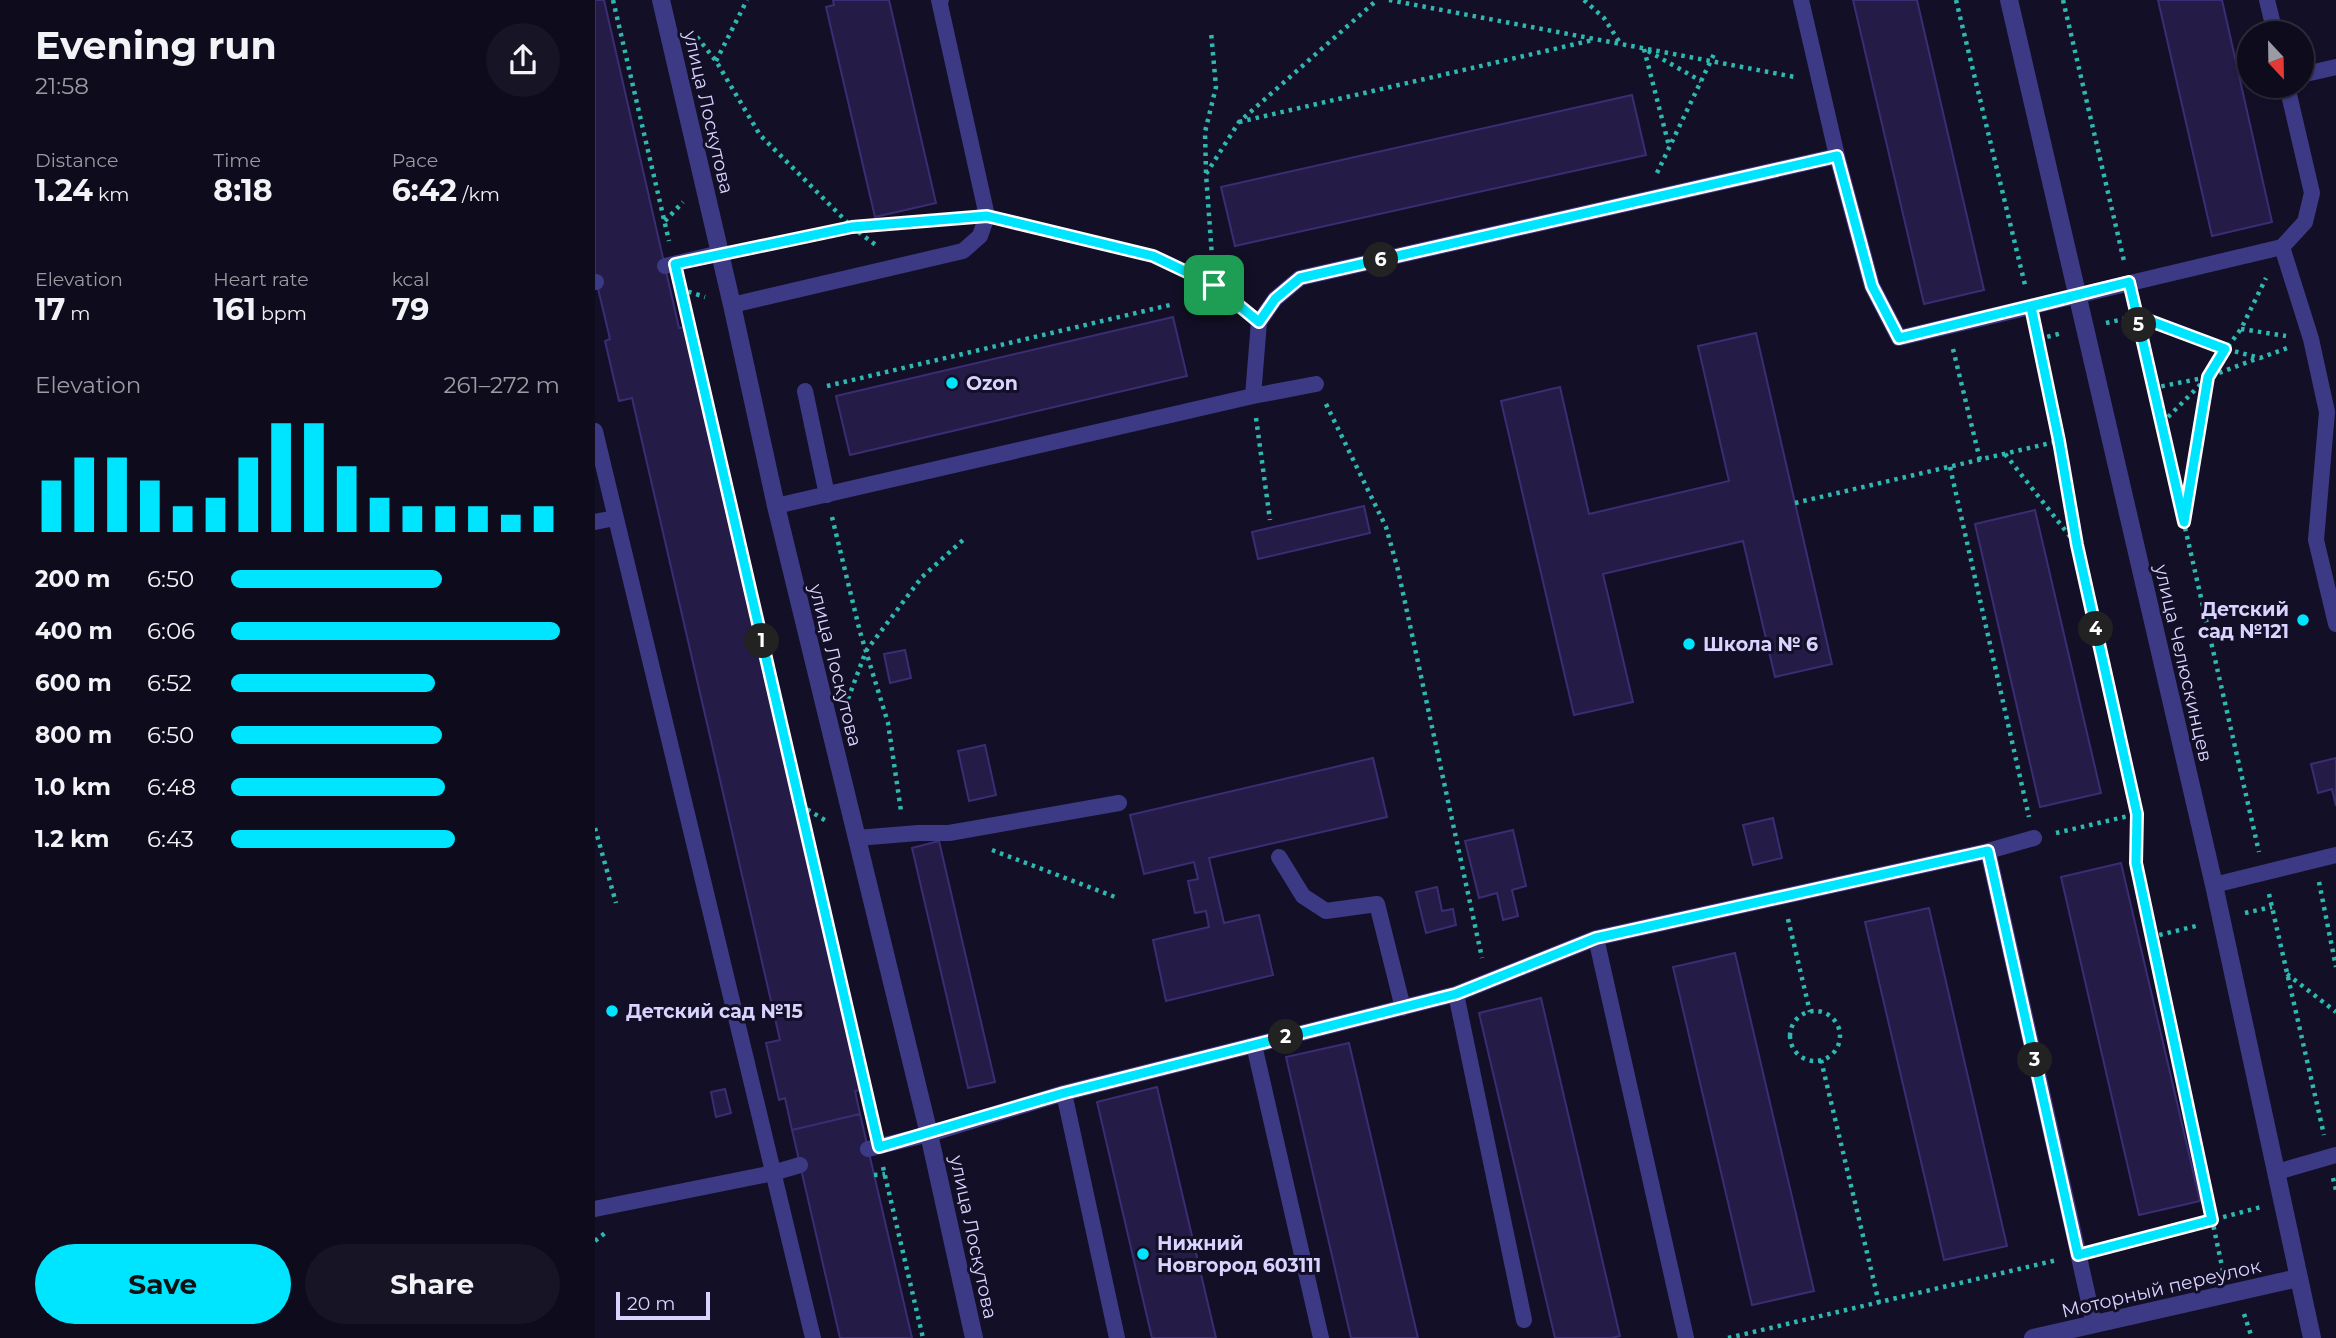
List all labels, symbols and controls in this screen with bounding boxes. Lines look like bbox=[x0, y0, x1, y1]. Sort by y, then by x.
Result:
north arrow bbox=[2237, 21, 2313, 98]
map controls bbox=[2237, 21, 2314, 98]
text: Evening run bbox=[35, 22, 277, 69]
button: share bbox=[486, 23, 560, 97]
street label: улица Лоскутова bbox=[678, 27, 738, 196]
text: 21:58 bbox=[35, 72, 89, 100]
text: Distance bbox=[35, 149, 118, 172]
text: Time bbox=[213, 149, 261, 172]
text: Pace bbox=[392, 149, 438, 172]
text: 1.24 bbox=[35, 172, 93, 209]
text: 8:18 bbox=[213, 172, 273, 209]
text: 6:42 bbox=[392, 172, 457, 209]
text: km bbox=[93, 183, 129, 206]
text: /km bbox=[457, 183, 500, 206]
pin: 6 bbox=[1363, 243, 1399, 278]
text: 6 bbox=[1374, 248, 1387, 271]
pin bbox=[1184, 255, 1244, 315]
icon: arrive bbox=[1195, 266, 1233, 304]
text: Elevation bbox=[35, 268, 123, 291]
text: Heart rate bbox=[213, 268, 309, 291]
text: kcal bbox=[392, 268, 430, 291]
text: 17 bbox=[35, 291, 65, 328]
text: 161 bbox=[213, 291, 256, 328]
text: 79 bbox=[392, 291, 429, 328]
text: m bbox=[65, 302, 91, 325]
text: bpm bbox=[256, 302, 307, 325]
pin: 5 bbox=[2121, 308, 2157, 342]
text: 5 bbox=[2133, 313, 2144, 336]
text: Elevation bbox=[35, 371, 141, 399]
text: 261–272 m bbox=[443, 371, 560, 399]
place label: Ozon bbox=[966, 372, 1018, 395]
marker: Ozon bbox=[944, 375, 960, 391]
street label: улица Челюскинцев bbox=[2149, 561, 2217, 764]
text: 200 m bbox=[35, 565, 110, 593]
text: 6:50 bbox=[147, 565, 194, 593]
street label: улица Лоскутова bbox=[804, 581, 867, 749]
place label: Детский сад №121 bbox=[2198, 598, 2289, 643]
pin: 4 bbox=[2079, 612, 2113, 646]
marker: Детский сад №121 bbox=[2295, 612, 2311, 628]
text: 400 m bbox=[35, 617, 113, 645]
text: 6:06 bbox=[147, 617, 195, 645]
text: 4 bbox=[2089, 617, 2102, 640]
pin: 1 bbox=[745, 624, 779, 658]
text: 1 bbox=[758, 629, 765, 652]
place label: Школа № 6 bbox=[1703, 633, 1818, 656]
marker: Школа № 6 bbox=[1681, 636, 1697, 652]
text: 600 m bbox=[35, 669, 112, 697]
text: 6:52 bbox=[147, 669, 192, 697]
text: 800 m bbox=[35, 721, 112, 749]
text: 6:50 bbox=[147, 721, 194, 749]
text: 1.0 km bbox=[35, 773, 111, 801]
text: 6:48 bbox=[147, 773, 196, 801]
text: 1.2 km bbox=[35, 825, 109, 853]
text: 6:43 bbox=[147, 825, 194, 853]
place label: Детский сад №15 bbox=[626, 1000, 803, 1023]
marker: Детский сад №15 bbox=[604, 1003, 620, 1019]
pin: 2 bbox=[1269, 1020, 1303, 1054]
text: 2 bbox=[1280, 1025, 1291, 1048]
pin: 3 bbox=[2017, 1042, 2053, 1078]
text: 3 bbox=[2029, 1048, 2040, 1071]
street label: улица Лоскутова bbox=[945, 1152, 1002, 1321]
place label: Нижний Новгород 603111 bbox=[1157, 1232, 1321, 1277]
button: Save bbox=[35, 1244, 291, 1324]
button: Share bbox=[305, 1244, 560, 1324]
marker: Нижний Новгород 603111 bbox=[1135, 1246, 1151, 1262]
street label: Моторный переулок bbox=[2059, 1254, 2263, 1323]
scale bar bbox=[616, 1289, 711, 1321]
text: 20 m bbox=[627, 1292, 675, 1315]

